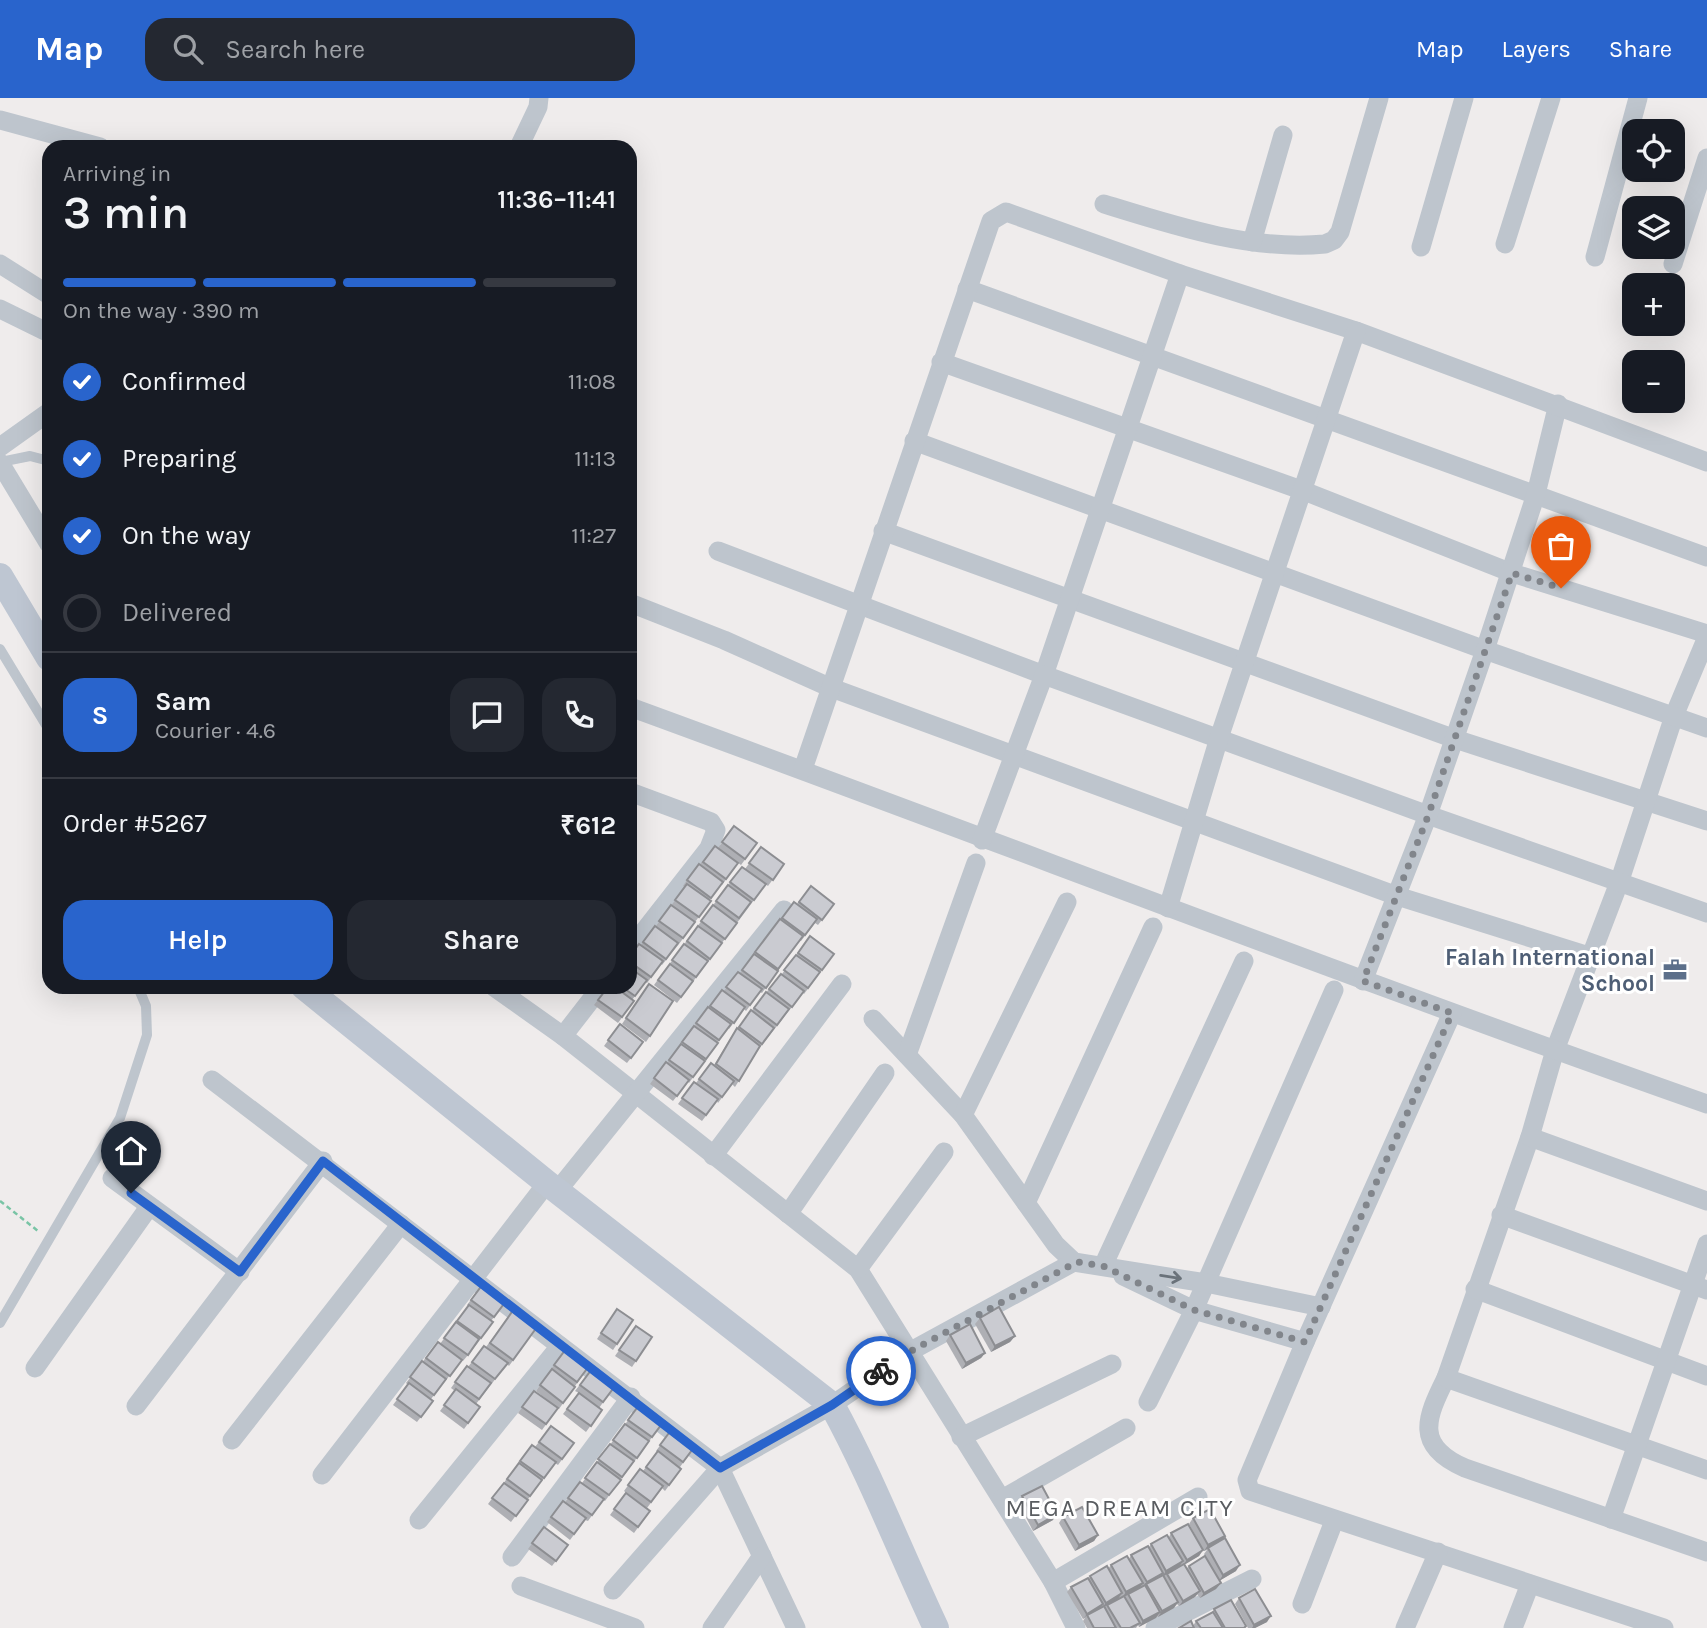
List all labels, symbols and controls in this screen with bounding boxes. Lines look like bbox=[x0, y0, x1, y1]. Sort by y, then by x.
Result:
search box bbox=[145, 18, 635, 81]
text: Map bbox=[35, 30, 103, 68]
icon: search bbox=[169, 30, 207, 68]
text: Search here bbox=[225, 34, 365, 65]
text: Map bbox=[1416, 35, 1464, 63]
text: Layers bbox=[1502, 35, 1571, 63]
text: Share bbox=[1609, 35, 1672, 63]
map controls bbox=[1622, 119, 1685, 413]
button: locate bbox=[1622, 119, 1685, 182]
text: Arriving in bbox=[63, 160, 171, 187]
text: 11:36–11:41 bbox=[497, 184, 616, 215]
text: 3 min bbox=[63, 186, 189, 240]
button: layers bbox=[1622, 196, 1685, 259]
button: + bbox=[1622, 273, 1685, 336]
text: On the way · 390 m bbox=[63, 297, 260, 324]
button: − bbox=[1622, 350, 1685, 413]
icon: check bbox=[63, 363, 101, 401]
text: Confirmed bbox=[122, 366, 247, 397]
text: 11:08 bbox=[568, 368, 616, 395]
icon: check bbox=[63, 440, 101, 478]
text: Preparing bbox=[122, 443, 236, 474]
text: 11:13 bbox=[574, 445, 616, 472]
pin bbox=[1531, 516, 1591, 588]
icon: check bbox=[63, 517, 101, 555]
text: On the way bbox=[122, 520, 251, 551]
text: 11:27 bbox=[571, 522, 616, 549]
icon: bag bbox=[1542, 527, 1580, 565]
text: Delivered bbox=[122, 597, 232, 628]
button: chat bbox=[450, 678, 524, 752]
button: phone bbox=[542, 678, 616, 752]
text: Sam bbox=[155, 686, 211, 717]
text: S bbox=[92, 700, 108, 731]
text: Courier · 4.6 bbox=[155, 717, 276, 744]
text: Order #5267 bbox=[63, 808, 207, 839]
text: ₹612 bbox=[560, 810, 616, 841]
button: Help bbox=[63, 900, 333, 980]
button: Share bbox=[347, 900, 616, 980]
place label: Falah International School bbox=[1445, 944, 1655, 997]
office icon: Falah International School bbox=[1661, 956, 1689, 984]
pin bbox=[101, 1121, 161, 1193]
icon: home bbox=[112, 1132, 150, 1170]
one-way arrow bbox=[1159, 1271, 1181, 1284]
courier bbox=[846, 1336, 916, 1406]
icon: bike bbox=[862, 1352, 900, 1390]
district label: MEGA DREAM CITY bbox=[1005, 1494, 1235, 1522]

